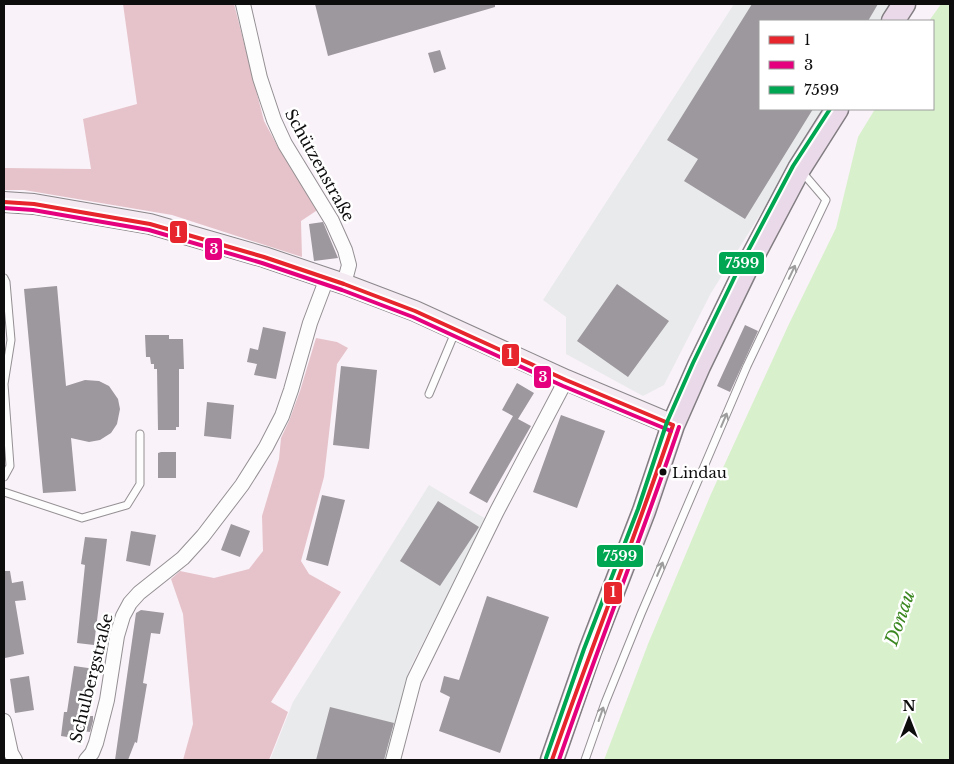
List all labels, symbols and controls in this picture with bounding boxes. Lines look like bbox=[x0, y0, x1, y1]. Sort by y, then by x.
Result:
legend bbox=[759, 20, 934, 110]
text: 1 bbox=[804, 30, 811, 49]
text: 3 bbox=[804, 55, 813, 74]
text: 7599 bbox=[804, 80, 839, 99]
street label: Schützenstraße bbox=[281, 105, 359, 225]
line badge: 1 bbox=[169, 220, 188, 244]
text: 1 bbox=[175, 223, 181, 241]
line badge: 3 bbox=[204, 237, 223, 261]
text: 3 bbox=[210, 240, 219, 258]
line badge: 7599 bbox=[718, 251, 765, 275]
text: 7599 bbox=[725, 254, 759, 272]
one-way arrow bbox=[788, 265, 797, 280]
line badge: 1 bbox=[501, 343, 520, 367]
text: 1 bbox=[507, 345, 513, 363]
line badge: 3 bbox=[533, 365, 552, 389]
text: 3 bbox=[539, 368, 548, 386]
one-way arrow bbox=[720, 413, 730, 428]
place label: Lindau bbox=[672, 463, 727, 482]
marker: Lindau bbox=[658, 467, 668, 477]
line badge: 7599 bbox=[596, 544, 644, 568]
text: 7599 bbox=[603, 547, 637, 565]
one-way arrow bbox=[656, 562, 666, 577]
line badge: 1 bbox=[603, 581, 623, 605]
text: 1 bbox=[610, 583, 616, 601]
water label: Donau bbox=[880, 587, 920, 649]
street label: Schulbergstraße bbox=[65, 611, 117, 745]
north arrow bbox=[884, 694, 934, 744]
text: N bbox=[902, 697, 916, 715]
one-way arrow bbox=[597, 706, 607, 722]

